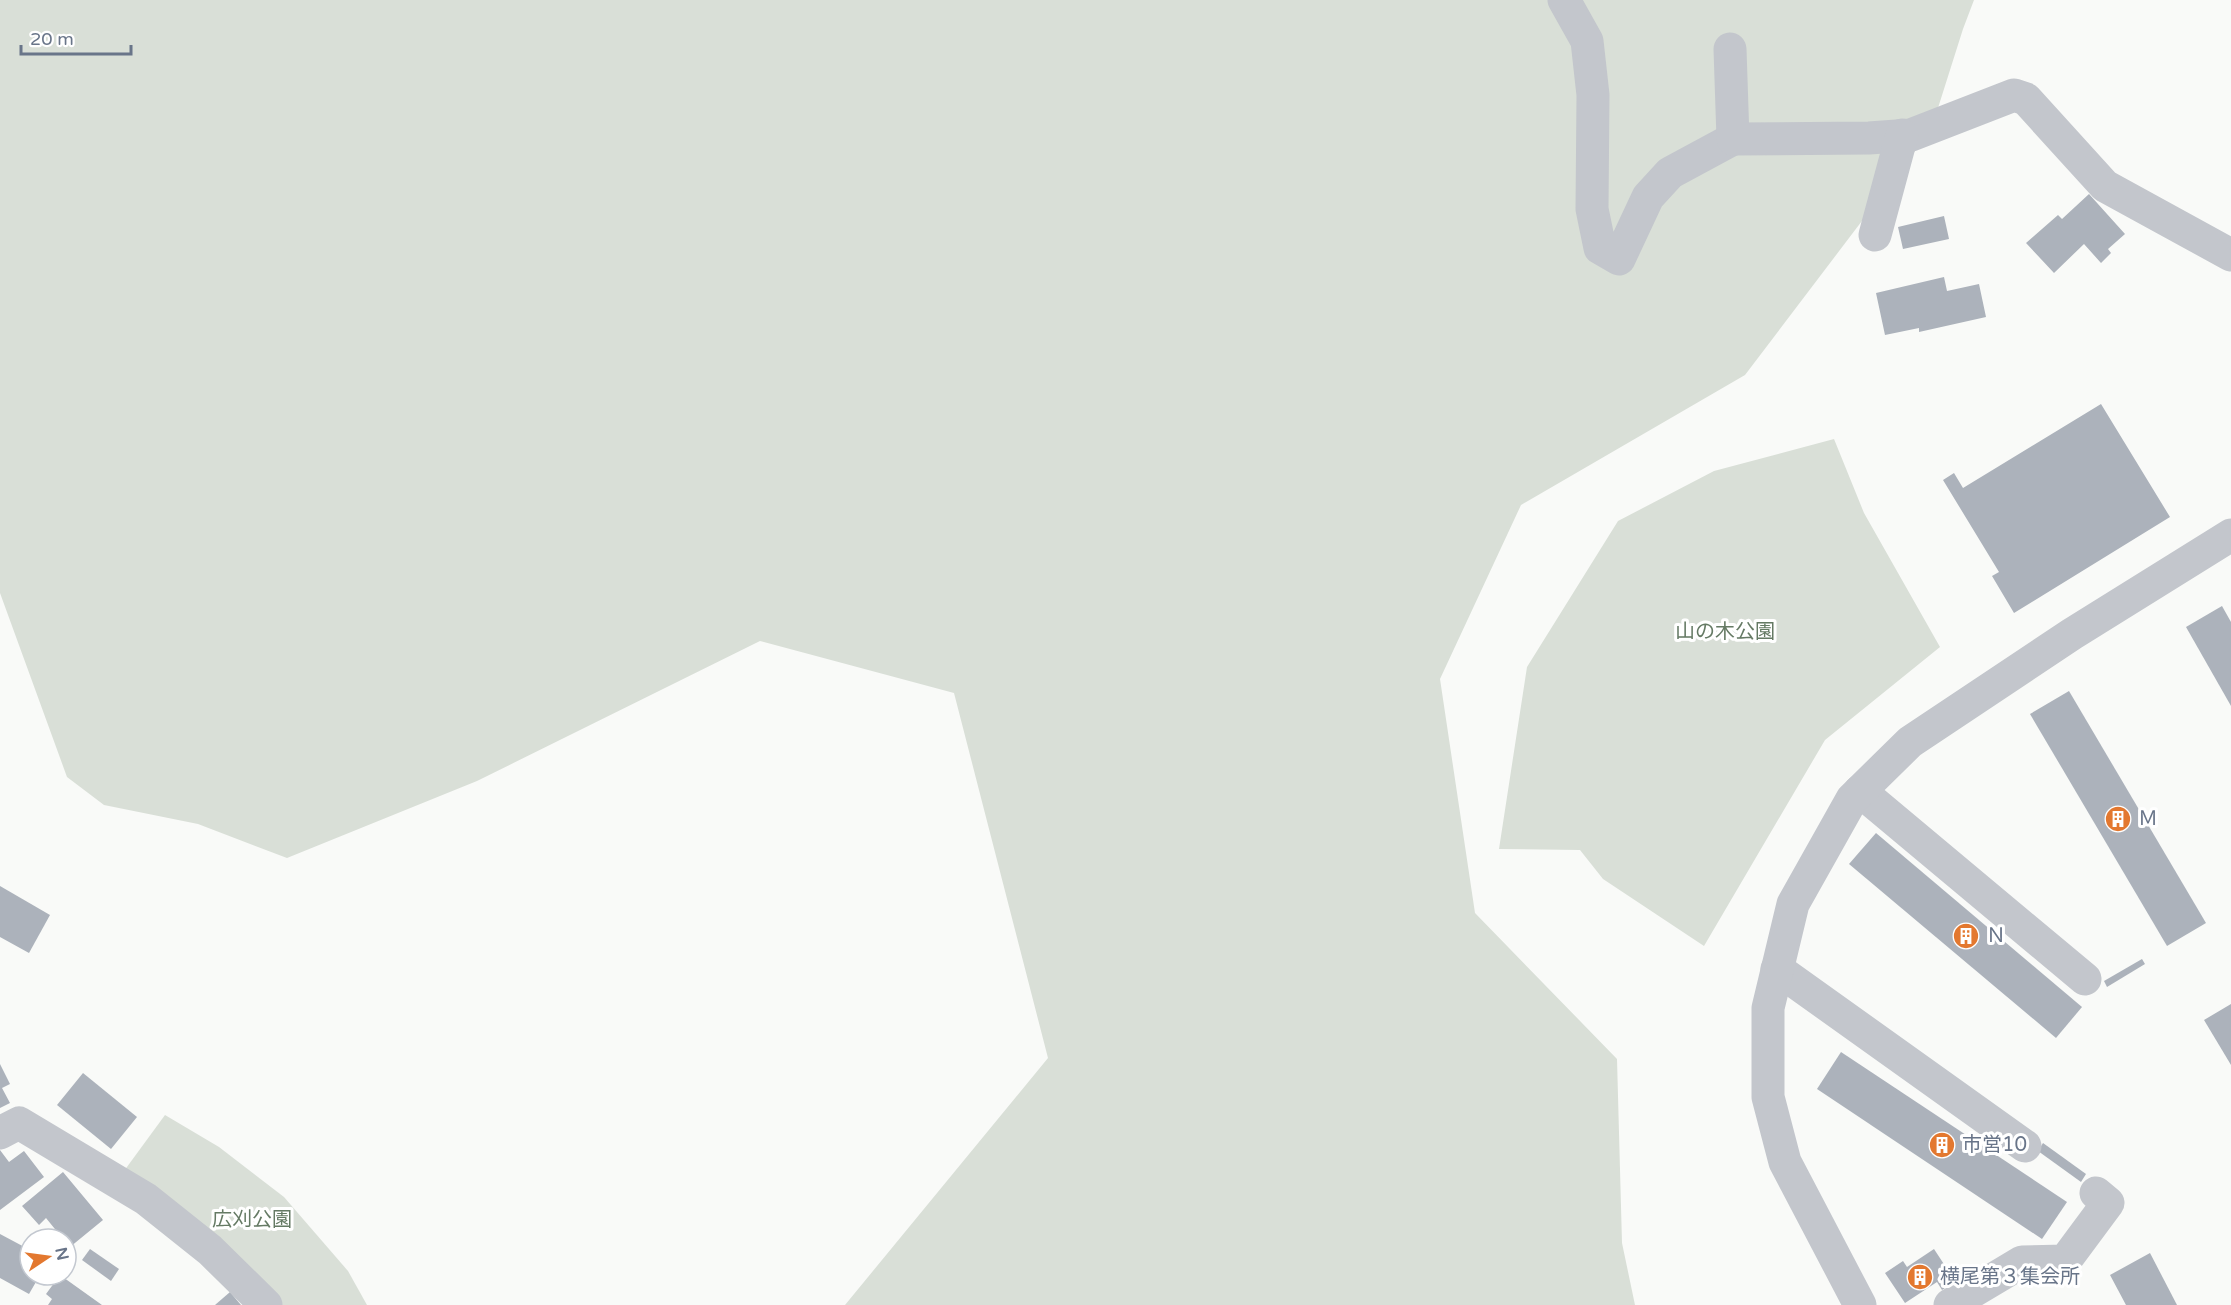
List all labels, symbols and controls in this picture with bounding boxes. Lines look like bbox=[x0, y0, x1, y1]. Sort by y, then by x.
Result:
scale bar bbox=[21, 18, 130, 56]
text: 20 m bbox=[30, 28, 74, 50]
park label: 山の木公園 bbox=[1675, 620, 1775, 644]
building icon: Ｍ bbox=[2103, 804, 2133, 834]
place label: Ｍ bbox=[2138, 807, 2158, 831]
building icon: Ｎ bbox=[1951, 921, 1981, 951]
place label: Ｎ bbox=[1986, 924, 2006, 948]
building icon: 市営10 bbox=[1927, 1130, 1957, 1160]
place label: 市営10 bbox=[1962, 1133, 2027, 1157]
park label: 広刈公園 bbox=[212, 1208, 292, 1232]
north arrow bbox=[18, 1227, 78, 1287]
text: N bbox=[50, 1245, 73, 1262]
building icon: 横尾第３集会所 bbox=[1905, 1262, 1935, 1292]
place label: 横尾第３集会所 bbox=[1940, 1265, 2080, 1289]

